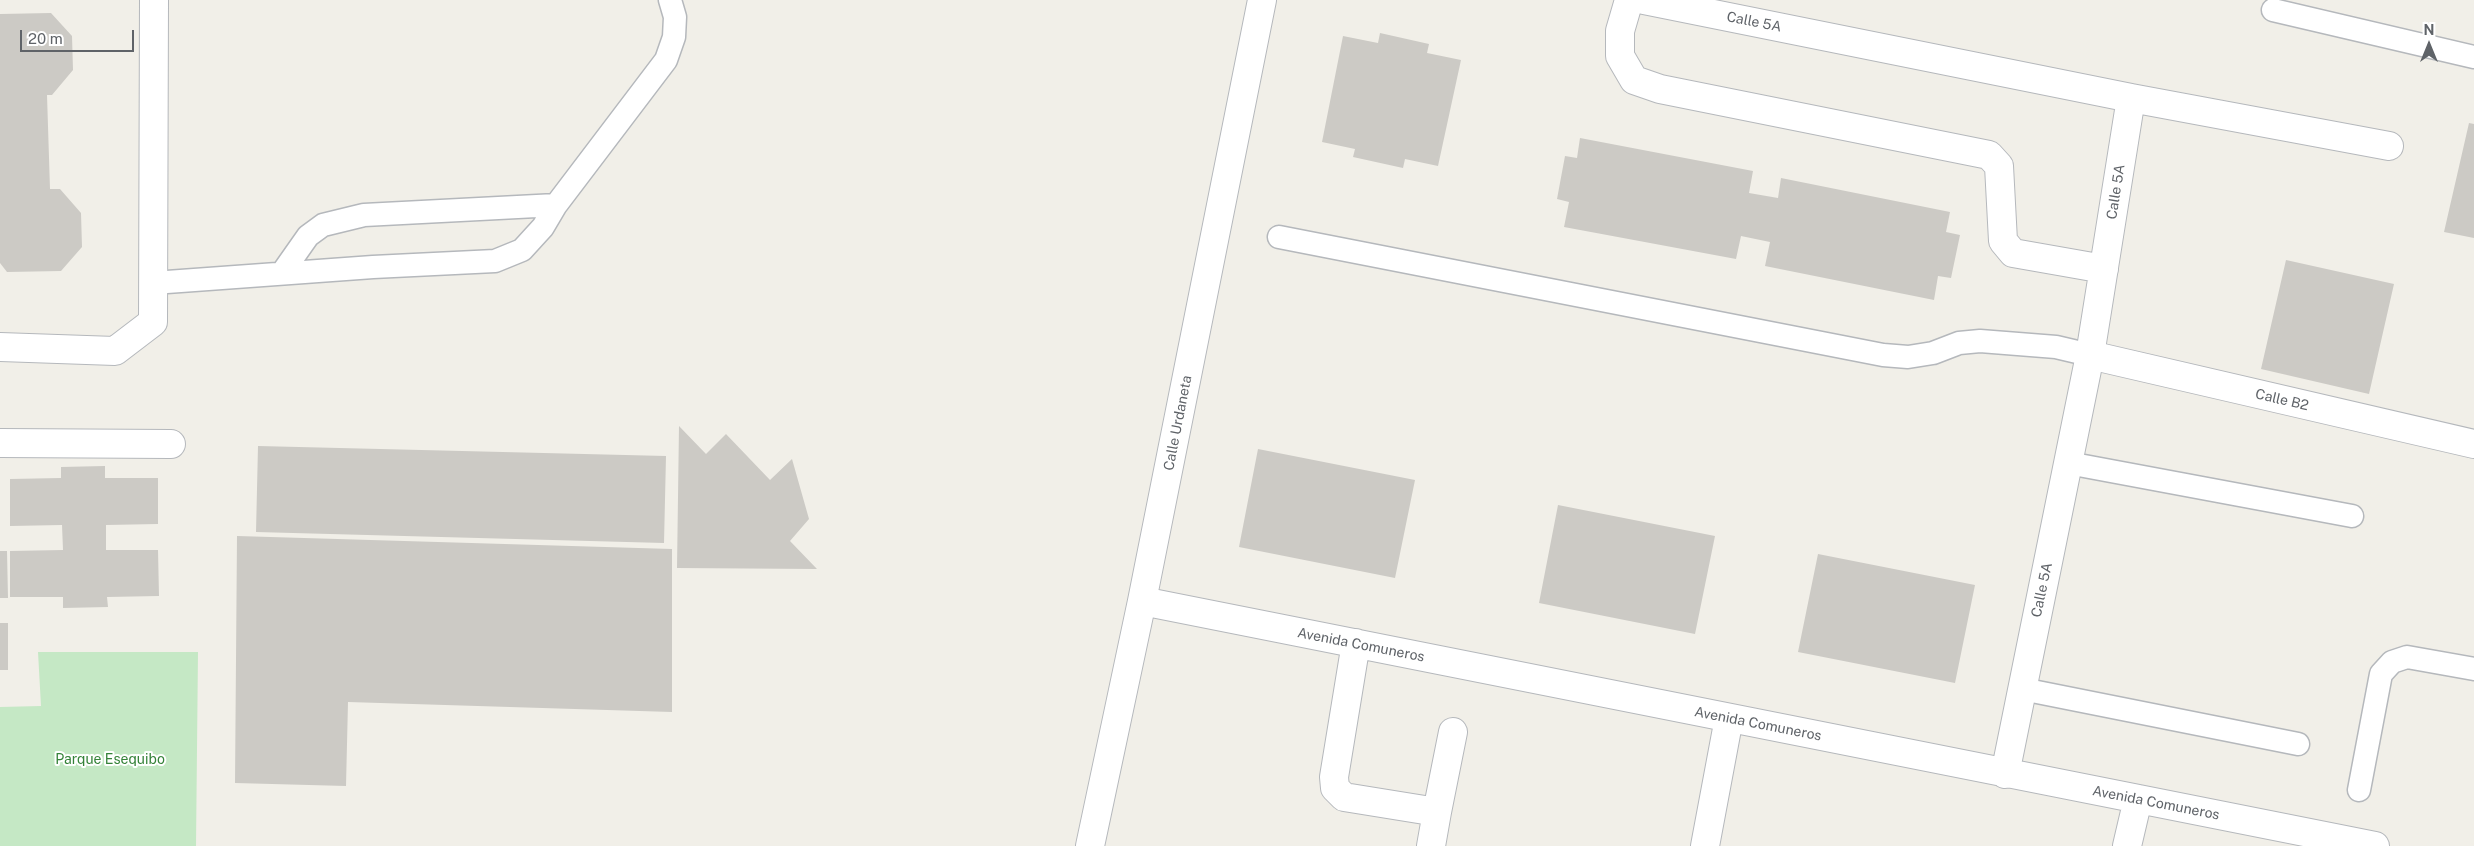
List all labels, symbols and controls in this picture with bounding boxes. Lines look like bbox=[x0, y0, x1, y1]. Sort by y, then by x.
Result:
street label: Calle 5A bbox=[1725, 8, 1783, 36]
scale bar bbox=[22, 20, 136, 52]
north arrow bbox=[2404, 20, 2454, 70]
text: N bbox=[2424, 22, 2434, 38]
text: 20 m bbox=[28, 30, 63, 47]
street label: Calle 5A bbox=[2103, 163, 2129, 221]
street label: Calle Urdaneta bbox=[1161, 374, 1195, 472]
street label: Calle B2 bbox=[2254, 386, 2310, 414]
street label: Calle 5A bbox=[2028, 561, 2056, 619]
street label: Avenida Comuneros bbox=[1296, 624, 1426, 666]
street label: Avenida Comuneros bbox=[1693, 703, 1823, 745]
park label: Parque Esequibo bbox=[55, 752, 165, 768]
street label: Avenida Comuneros bbox=[2091, 782, 2221, 824]

